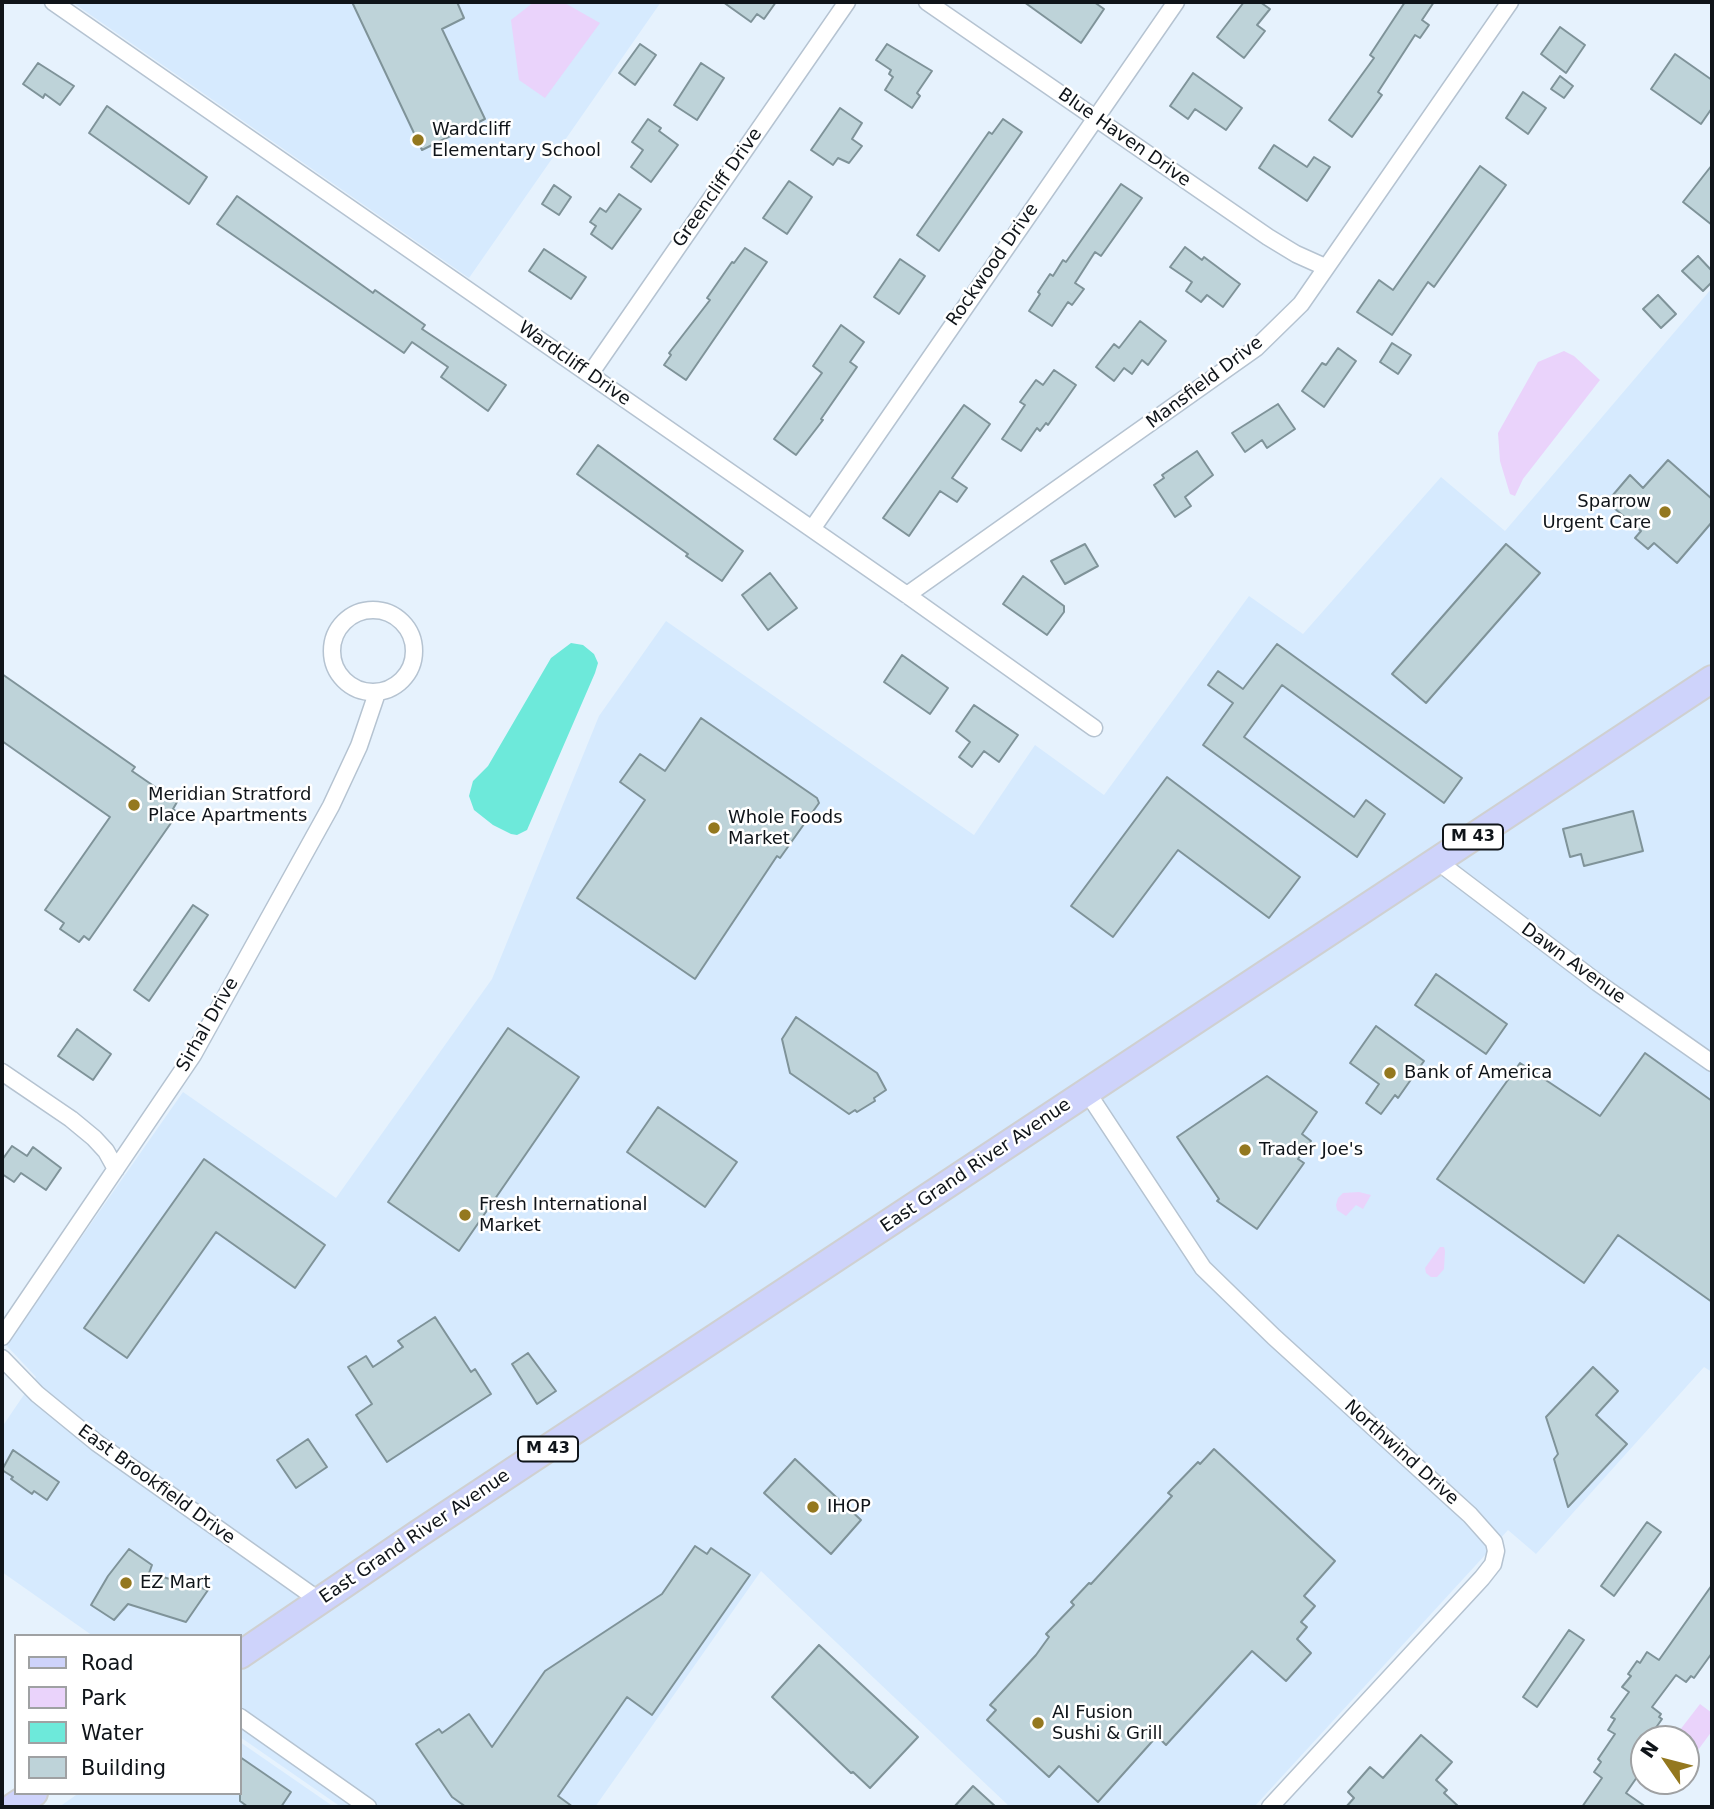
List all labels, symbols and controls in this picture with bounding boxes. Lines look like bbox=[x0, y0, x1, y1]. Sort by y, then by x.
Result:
street label: Blue Haven Drive bbox=[1054, 84, 1194, 192]
place label: Wardcliff Elementary School bbox=[432, 119, 601, 162]
street label: Greencliff Drive bbox=[669, 124, 767, 252]
marker: Wardcliff Elementary School bbox=[410, 132, 426, 148]
street label: Rockwood Drive bbox=[943, 199, 1043, 331]
street label: Wardcliff Drive bbox=[514, 317, 634, 411]
street label: Mansfield Drive bbox=[1143, 332, 1267, 434]
place label: Sparrow Urgent Care bbox=[1542, 491, 1651, 534]
marker: Sparrow Urgent Care bbox=[1657, 504, 1673, 520]
place label: Meridian Stratford Place Apartments bbox=[148, 784, 311, 826]
marker: Meridian Stratford Place Apartments bbox=[126, 797, 142, 813]
place label: Whole Foods Market bbox=[728, 807, 843, 850]
marker: Whole Foods Market bbox=[706, 820, 722, 836]
road number: M 43 bbox=[1443, 824, 1503, 850]
street label: Dawn Avenue bbox=[1517, 919, 1629, 1009]
street label: Sirhal Drive bbox=[172, 974, 244, 1076]
place label: Bank of America bbox=[1404, 1062, 1552, 1084]
marker: Bank of America bbox=[1382, 1065, 1398, 1081]
street label: East Grand River Avenue bbox=[877, 1094, 1075, 1238]
place label: Trader Joe's bbox=[1259, 1139, 1363, 1161]
marker: Trader Joe's bbox=[1237, 1142, 1253, 1158]
place label: Fresh International Market bbox=[479, 1194, 648, 1236]
marker: Fresh International Market bbox=[457, 1207, 473, 1223]
street label: Northwind Drive bbox=[1339, 1396, 1463, 1510]
street label: East Brookfield Drive bbox=[73, 1421, 239, 1549]
road number: M 43 bbox=[518, 1436, 578, 1462]
street label: East Grand River Avenue bbox=[316, 1465, 514, 1609]
place label: IHOP bbox=[827, 1496, 871, 1518]
marker: IHOP bbox=[805, 1499, 821, 1515]
place label: EZ Mart bbox=[140, 1572, 210, 1594]
marker: EZ Mart bbox=[118, 1575, 134, 1591]
legend bbox=[14, 1634, 242, 1795]
text: Road bbox=[81, 1651, 134, 1675]
text: Park bbox=[81, 1686, 126, 1710]
place label: AI Fusion Sushi & Grill bbox=[1052, 1702, 1162, 1744]
marker: AI Fusion Sushi & Grill bbox=[1030, 1715, 1046, 1731]
text: Water bbox=[81, 1721, 143, 1745]
north arrow bbox=[1630, 1725, 1700, 1795]
text: N bbox=[1636, 1736, 1663, 1762]
text: Building bbox=[81, 1756, 166, 1780]

